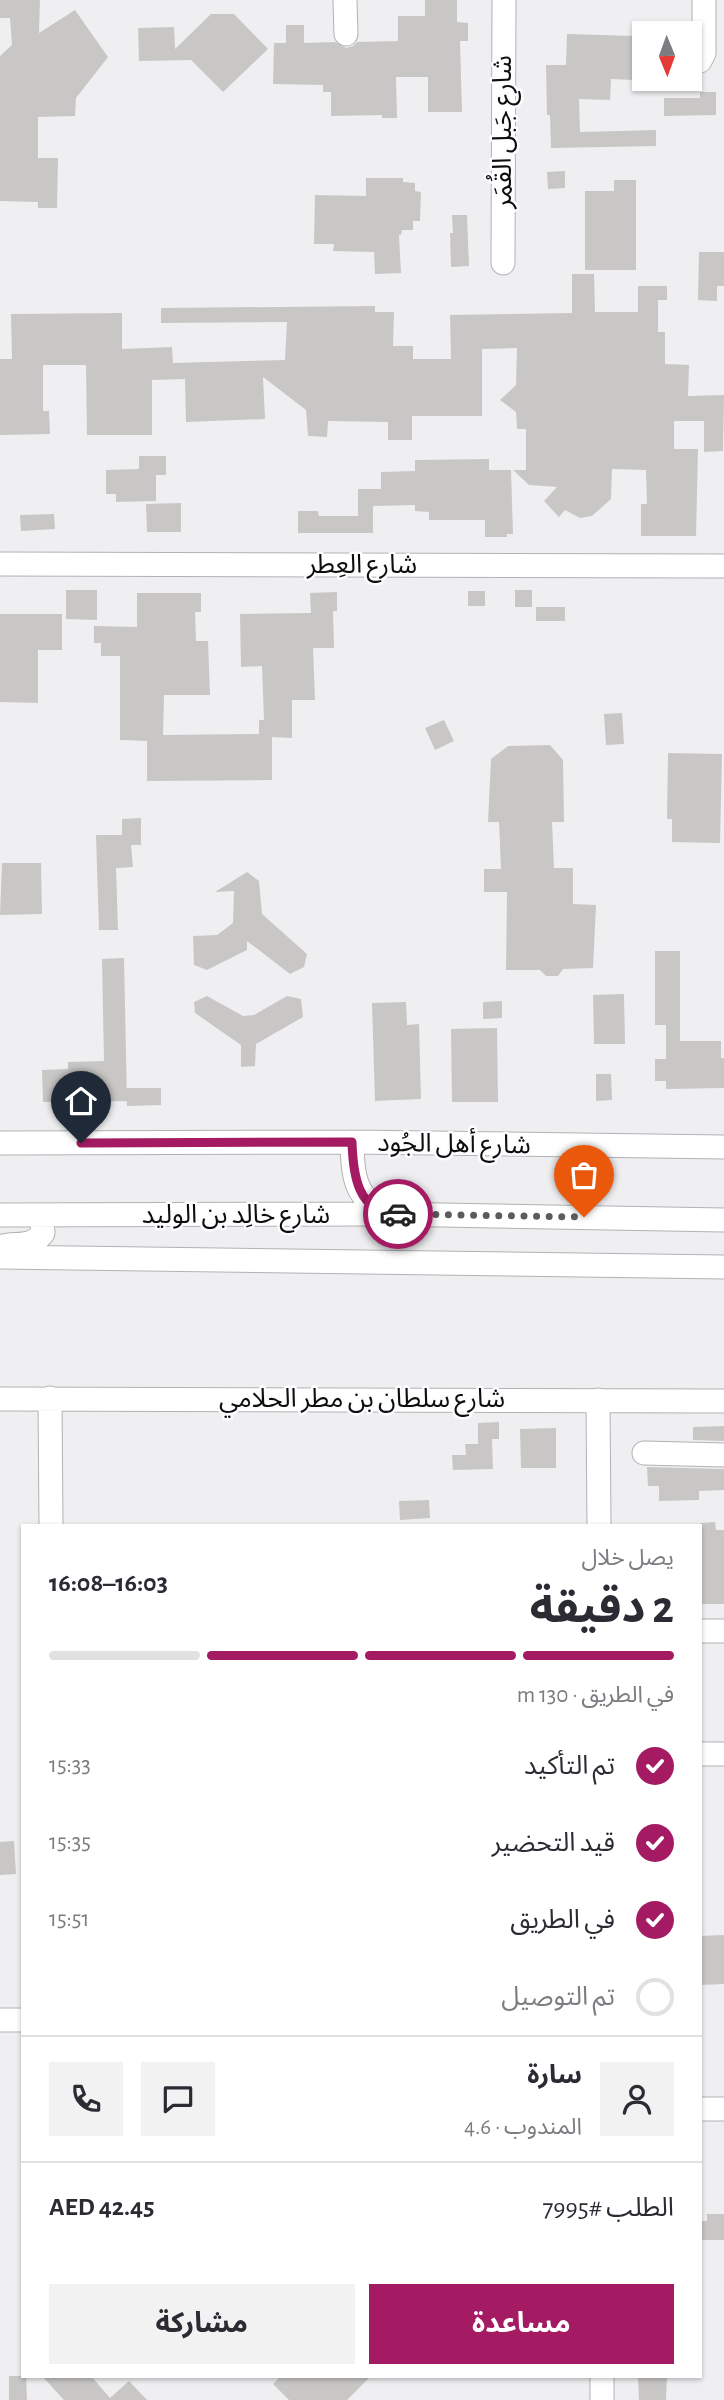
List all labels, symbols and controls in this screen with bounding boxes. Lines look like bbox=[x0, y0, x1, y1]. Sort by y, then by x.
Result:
north arrow bbox=[632, 21, 702, 91]
map controls bbox=[632, 21, 702, 91]
street label: شارع جَبل القُمَر bbox=[485, 55, 521, 210]
street label: شارع العِطر bbox=[306, 552, 417, 583]
pin bbox=[51, 1071, 111, 1143]
icon: home bbox=[62, 1082, 100, 1120]
street label: شارع أهل الجُود bbox=[377, 1125, 531, 1163]
pin bbox=[554, 1145, 614, 1217]
icon: bag bbox=[565, 1156, 603, 1194]
courier bbox=[363, 1179, 433, 1249]
icon: car bbox=[379, 1195, 417, 1233]
street label: شارع خالِد بن الوليد bbox=[142, 1202, 330, 1233]
street label: شارع سلطان بن مطر الحلامي bbox=[219, 1386, 505, 1418]
text: يصل خلال bbox=[581, 1547, 674, 1570]
text: 16:03–16:08 bbox=[49, 1570, 168, 1596]
text: 2 دقيقة bbox=[530, 1585, 674, 1631]
text: في الطريق · 130 m bbox=[517, 1684, 674, 1707]
icon: check bbox=[636, 1747, 674, 1785]
text: تم التأكيد bbox=[524, 1753, 615, 1779]
text: 15:33 bbox=[49, 1754, 91, 1777]
icon: check bbox=[636, 1824, 674, 1862]
text: قيد التحضير bbox=[492, 1830, 615, 1856]
text: 15:35 bbox=[49, 1831, 91, 1854]
icon: check bbox=[636, 1901, 674, 1939]
text: في الطريق bbox=[510, 1907, 615, 1933]
text: 15:51 bbox=[49, 1908, 89, 1931]
text: تم التوصيل bbox=[501, 1984, 615, 2010]
button: phone bbox=[49, 2062, 123, 2136]
button: chat bbox=[141, 2062, 215, 2136]
text: سارة bbox=[527, 2062, 582, 2088]
button: person bbox=[600, 2062, 674, 2136]
text: المندوب · 4.6 bbox=[464, 2116, 582, 2139]
text: AED 42.45 bbox=[49, 2194, 154, 2220]
text: الطلب #7995 bbox=[543, 2195, 674, 2221]
button: مشاركة bbox=[49, 2284, 355, 2364]
button: مساعدة bbox=[369, 2284, 674, 2364]

